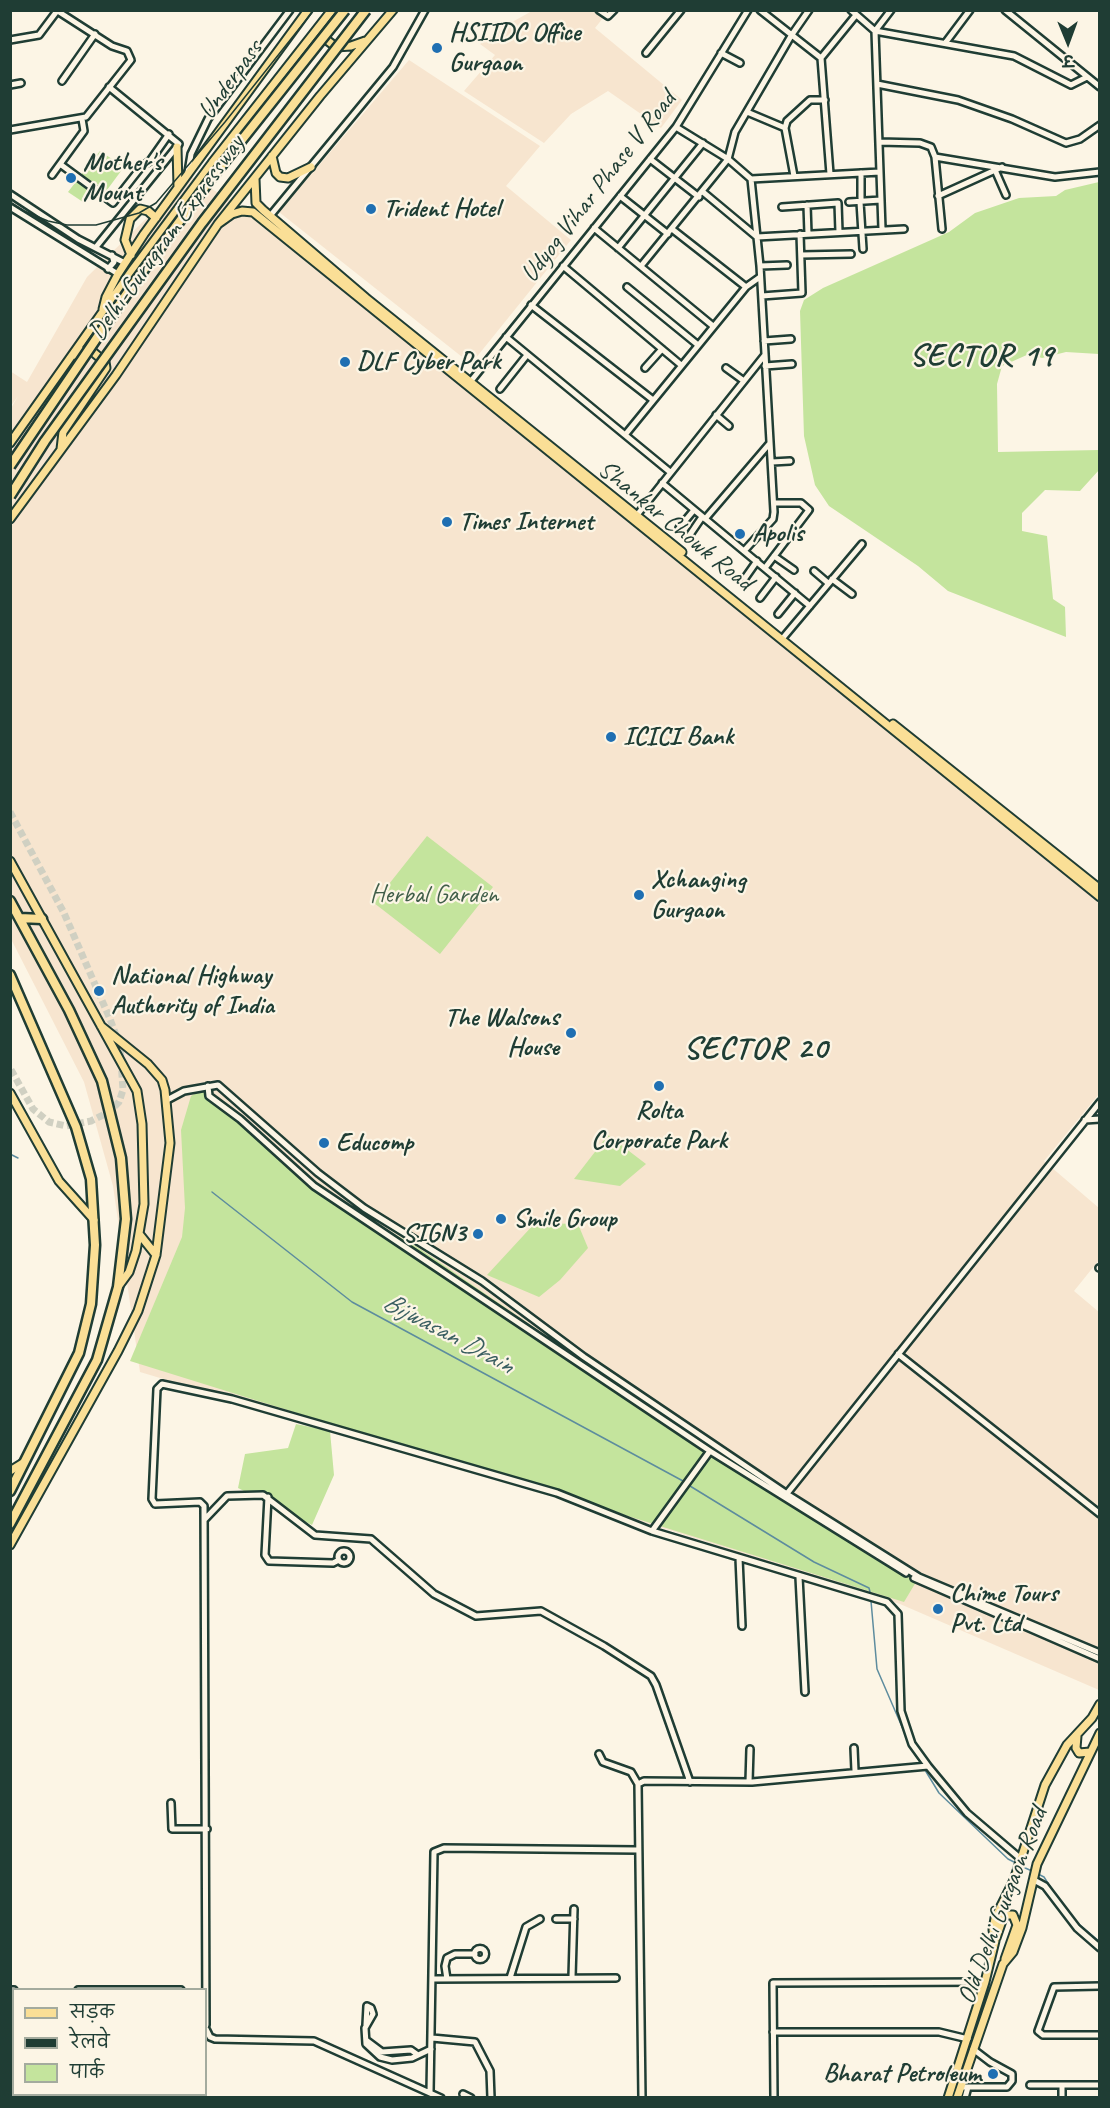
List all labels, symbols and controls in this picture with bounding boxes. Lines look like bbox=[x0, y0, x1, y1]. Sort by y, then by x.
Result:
north arrow bbox=[1038, 12, 1098, 72]
place label: HSIIDC Office Gurgaon bbox=[449, 17, 580, 78]
street label: Underpass bbox=[192, 34, 270, 126]
marker: HSIIDC Office Gurgaon bbox=[430, 41, 444, 55]
text: उ bbox=[1063, 50, 1074, 70]
street label: Udyog Vihar Phase V Road bbox=[515, 85, 683, 289]
street label: Delhi-Gurugram Expressway bbox=[82, 129, 252, 347]
place label: Mother's Mount bbox=[83, 147, 162, 208]
marker: Mother's Mount bbox=[64, 171, 78, 185]
place label: Trident Hotel bbox=[383, 193, 500, 225]
marker: Trident Hotel bbox=[364, 202, 378, 216]
district label: SECTOR 19 bbox=[909, 338, 1055, 376]
place label: DLF Cyber Park bbox=[357, 346, 500, 378]
marker: DLF Cyber Park bbox=[338, 355, 352, 369]
street label: Shankar Chowk Road bbox=[591, 454, 759, 598]
place label: Times Internet bbox=[459, 506, 593, 538]
marker: Times Internet bbox=[440, 515, 454, 529]
place label: Apolis bbox=[752, 518, 803, 550]
marker: Apolis bbox=[733, 527, 747, 541]
place label: ICICI Bank bbox=[623, 721, 733, 753]
marker: ICICI Bank bbox=[604, 730, 618, 744]
place label: Xchanging Gurgaon bbox=[651, 864, 746, 926]
park label: Herbal Garden bbox=[370, 879, 498, 911]
marker: Xchanging Gurgaon bbox=[632, 888, 646, 902]
place label: National Highway Authority of India bbox=[111, 960, 274, 1022]
marker: National Highway Authority of India bbox=[92, 984, 106, 998]
place label: The Walsons House bbox=[445, 1002, 559, 1064]
marker: The Walsons House bbox=[564, 1026, 578, 1040]
district label: SECTOR 20 bbox=[683, 1031, 829, 1069]
marker: Rolta Corporate Park bbox=[652, 1079, 666, 1093]
place label: Rolta Corporate Park bbox=[591, 1095, 727, 1156]
place label: Educomp bbox=[336, 1127, 413, 1159]
marker: Educomp bbox=[317, 1136, 331, 1150]
place label: Smile Group bbox=[513, 1203, 616, 1235]
marker: Smile Group bbox=[494, 1212, 508, 1226]
place label: SIGN3 bbox=[402, 1218, 466, 1250]
marker: SIGN3 bbox=[471, 1227, 485, 1241]
water label: Bijwasan Drain bbox=[377, 1286, 519, 1382]
place label: Chime Tours Pvt. Ltd bbox=[950, 1578, 1058, 1640]
marker: Chime Tours Pvt. Ltd bbox=[931, 1602, 945, 1616]
street label: Old Delhi Gurgaon Road bbox=[951, 1803, 1055, 2009]
legend bbox=[12, 1988, 207, 2096]
text: सड़क bbox=[70, 2001, 114, 2023]
text: रेलवे bbox=[70, 2031, 110, 2053]
place label: Bharat Petroleum bbox=[823, 2058, 981, 2090]
text: पार्क bbox=[70, 2061, 104, 2083]
marker: Bharat Petroleum bbox=[986, 2067, 1000, 2081]

